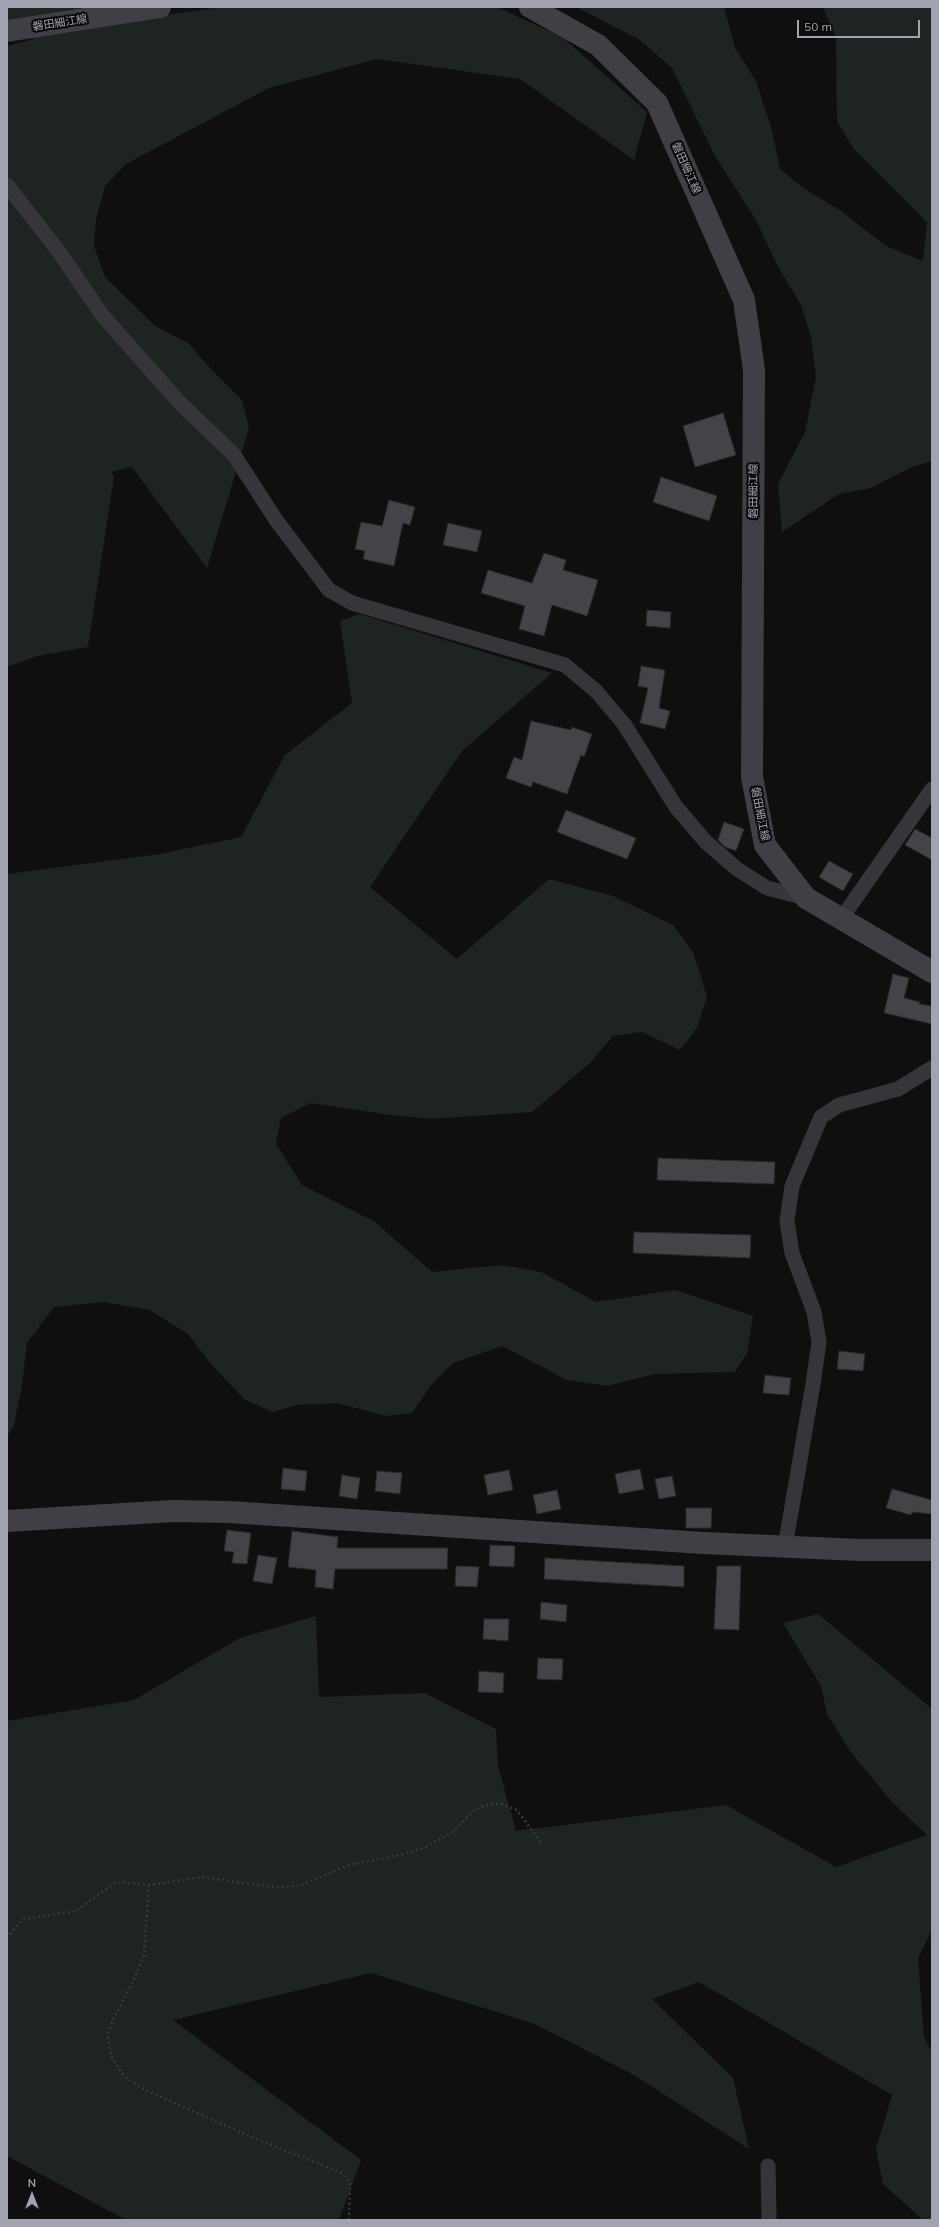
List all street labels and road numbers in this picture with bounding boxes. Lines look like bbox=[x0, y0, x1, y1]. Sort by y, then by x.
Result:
street label: 磐田細江線 bbox=[32, 12, 88, 34]
street label: 磐田細江線 bbox=[669, 140, 703, 196]
street label: 磐田細江線 bbox=[747, 464, 761, 518]
street label: 磐田細江線 bbox=[748, 786, 772, 842]

